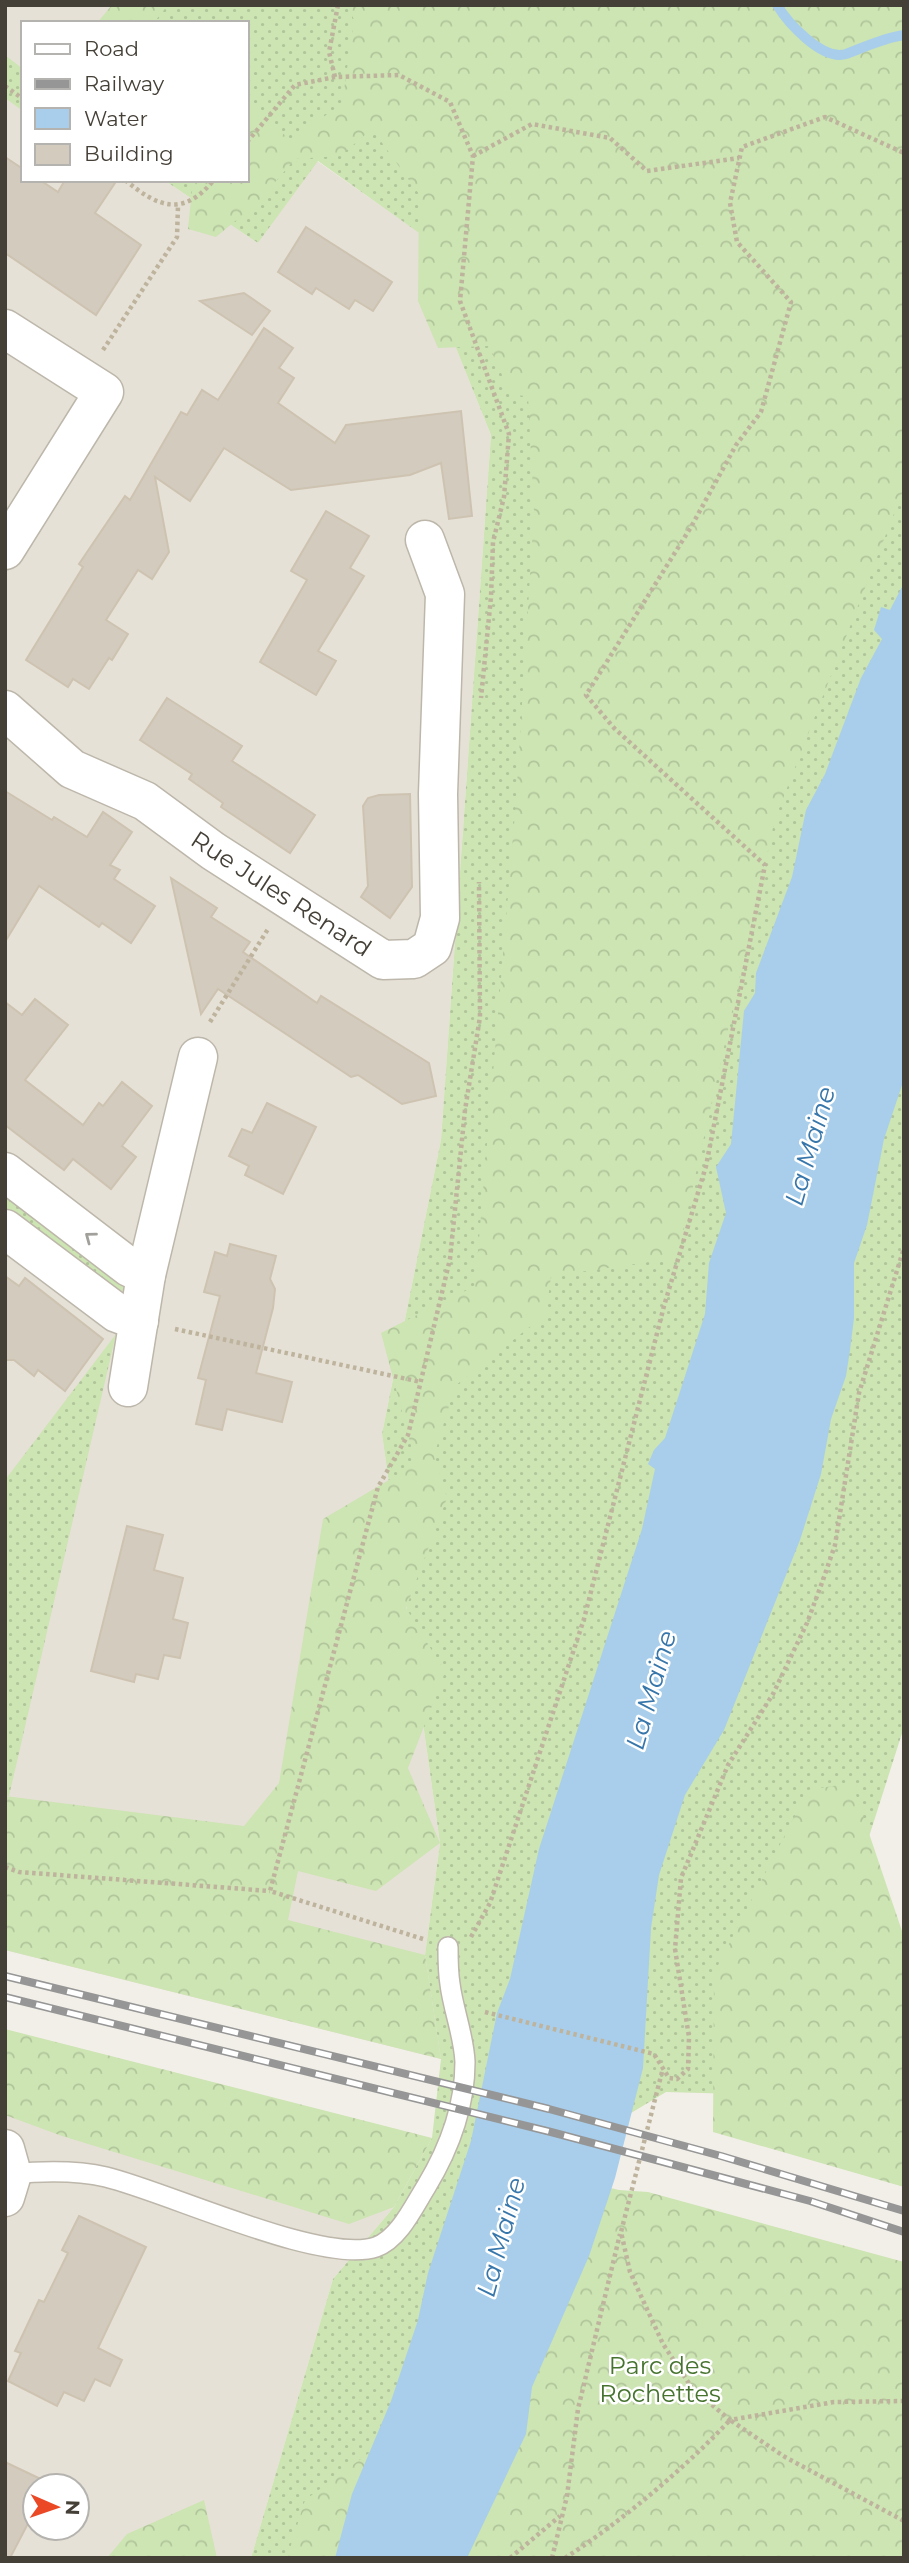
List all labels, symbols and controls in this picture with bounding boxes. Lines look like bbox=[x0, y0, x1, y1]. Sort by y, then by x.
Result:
legend bbox=[21, 21, 248, 182]
text: Road bbox=[84, 36, 139, 61]
text: Railway bbox=[84, 71, 165, 96]
text: Water bbox=[84, 106, 148, 131]
text: Building bbox=[84, 141, 174, 166]
street label: Rue Jules Renard bbox=[186, 824, 377, 963]
water label: La Maine bbox=[778, 1083, 842, 1209]
one-way arrow bbox=[85, 1232, 98, 1245]
water label: La Maine bbox=[619, 1627, 683, 1753]
water label: La Maine bbox=[470, 2174, 532, 2300]
park label: Parc des Rochettes bbox=[599, 2351, 721, 2408]
north arrow bbox=[21, 2472, 91, 2542]
text: N bbox=[61, 2499, 84, 2516]

